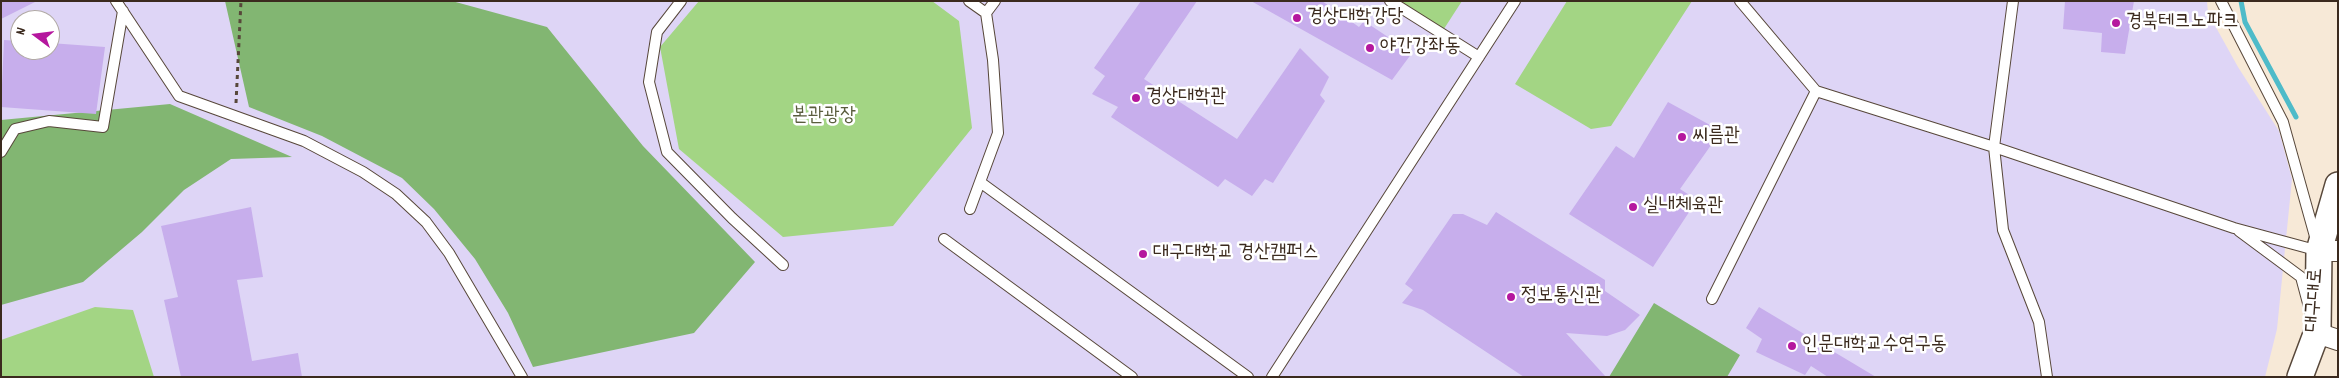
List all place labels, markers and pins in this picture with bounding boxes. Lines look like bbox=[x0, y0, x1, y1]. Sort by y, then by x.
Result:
place label: 경상대학강당 bbox=[1307, 6, 1404, 30]
place label: 경북테크노파크 bbox=[2126, 11, 2239, 35]
marker: 경상대학강당 bbox=[1291, 12, 1303, 24]
marker: 경북테크노파크 bbox=[2110, 17, 2122, 29]
place label: 야간강좌동 bbox=[1380, 36, 1460, 60]
marker: 야간강좌동 bbox=[1364, 42, 1376, 54]
place label: 경상대학관 bbox=[1146, 86, 1226, 110]
marker: 경상대학관 bbox=[1130, 92, 1142, 104]
place label: 씨름관 bbox=[1692, 125, 1740, 149]
marker: 씨름관 bbox=[1676, 131, 1688, 143]
place label: 실내체육관 bbox=[1643, 195, 1723, 219]
marker: 실내체육관 bbox=[1627, 201, 1639, 213]
place label: 대구대학교 경산캠퍼스 bbox=[1153, 242, 1319, 266]
marker: 대구대학교 경산캠퍼스 bbox=[1137, 248, 1149, 260]
place label: 정보통신관 bbox=[1521, 285, 1601, 309]
marker: 정보통신관 bbox=[1505, 291, 1517, 303]
place label: 인문대학교수연구동 bbox=[1802, 334, 1947, 358]
marker: 인문대학교수연구동 bbox=[1786, 340, 1798, 352]

